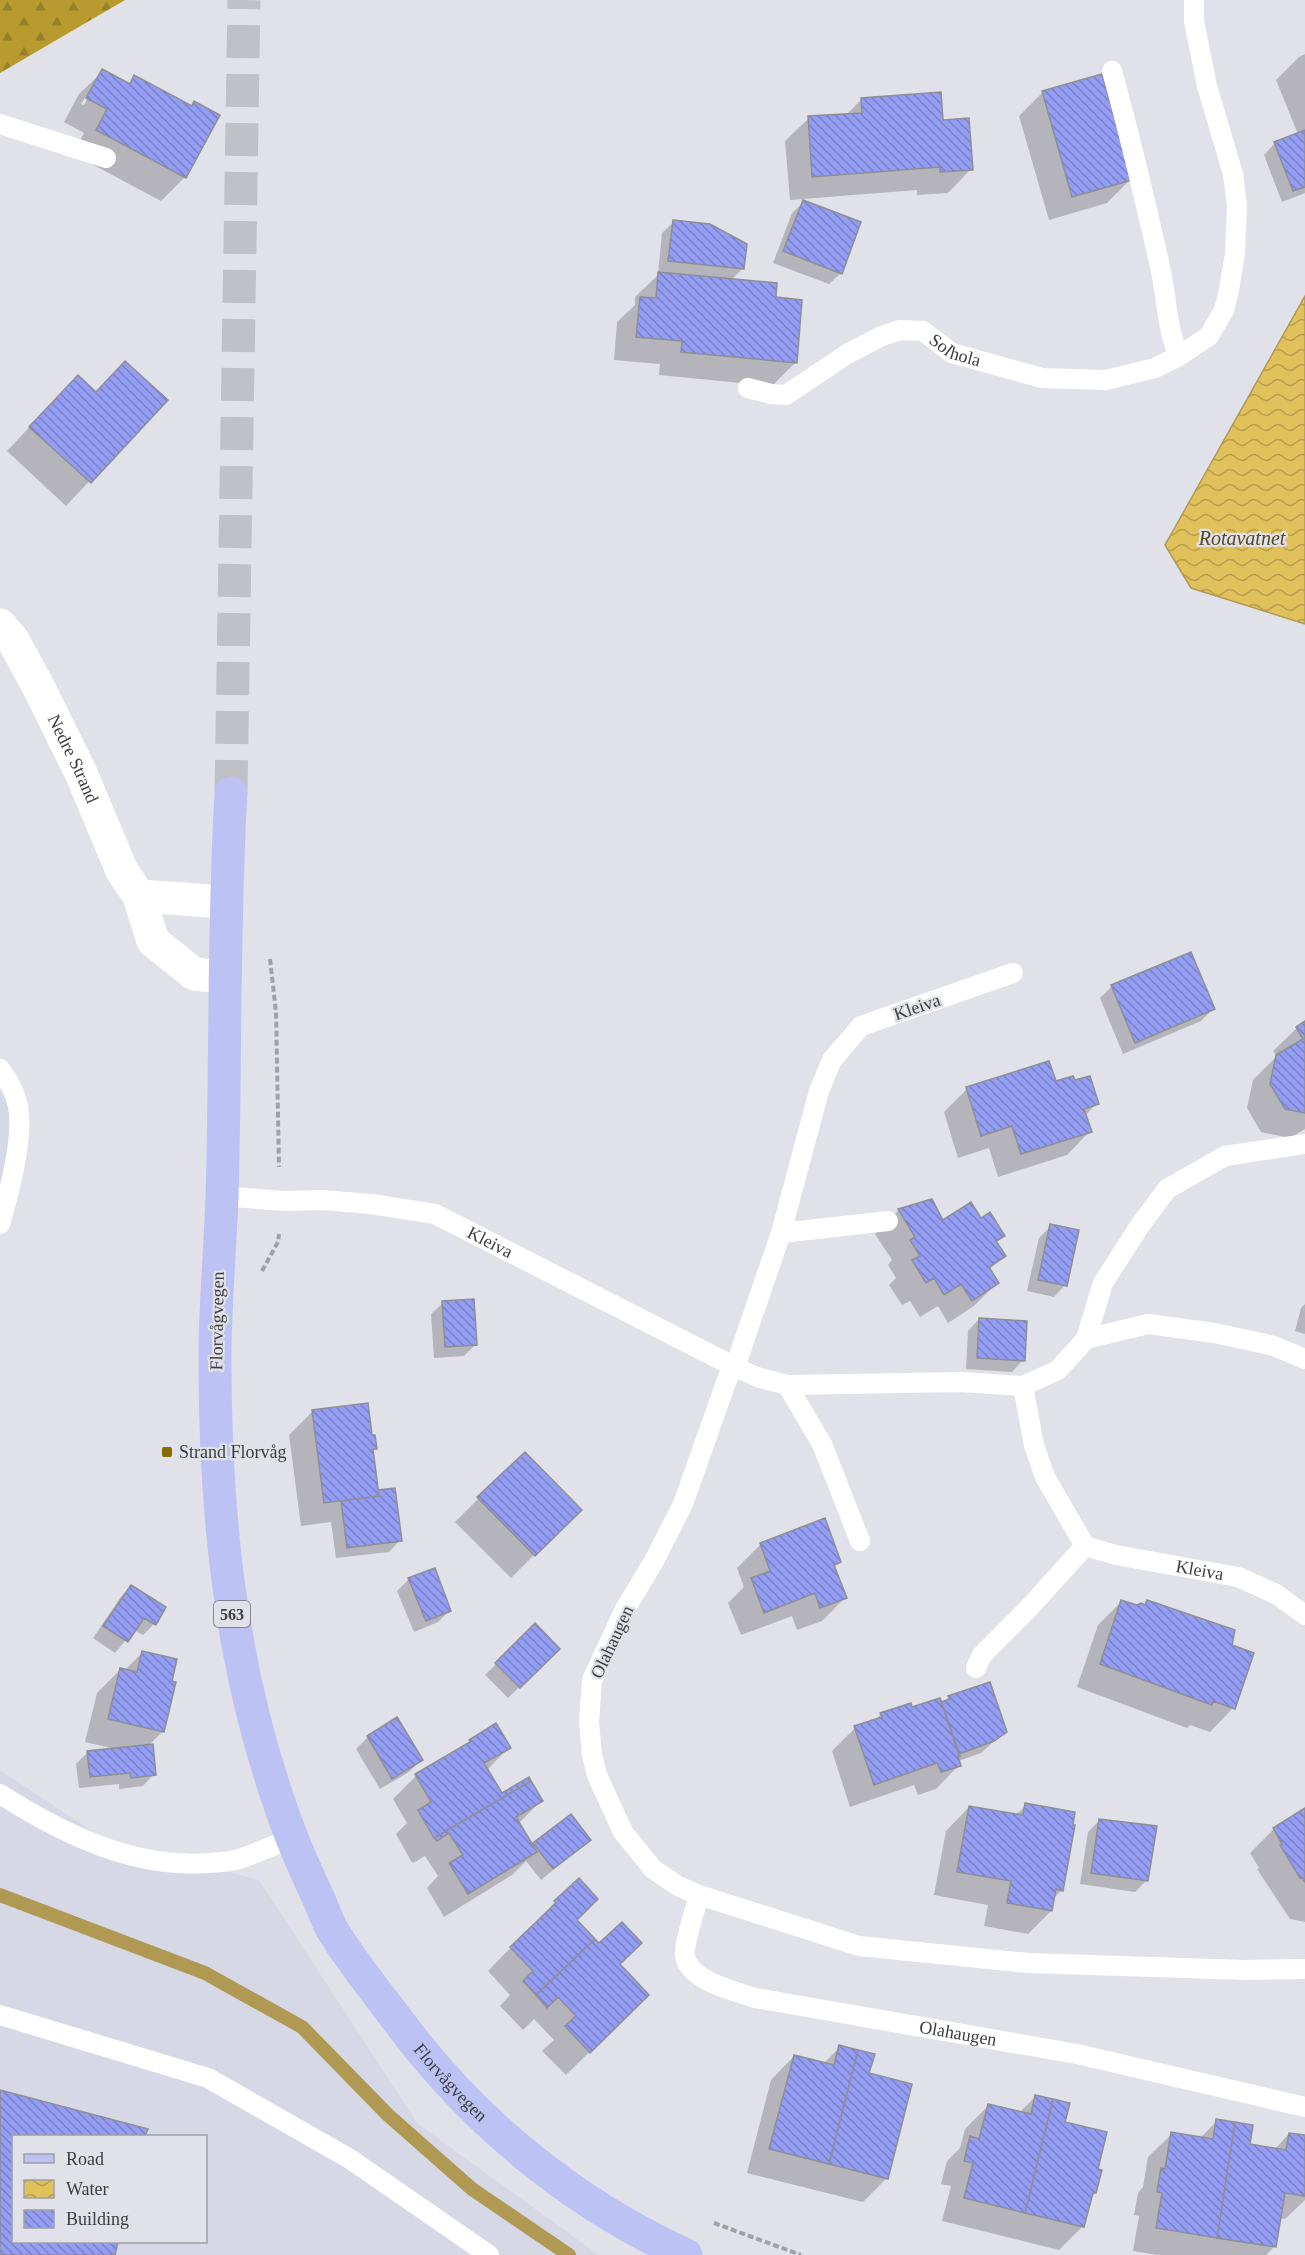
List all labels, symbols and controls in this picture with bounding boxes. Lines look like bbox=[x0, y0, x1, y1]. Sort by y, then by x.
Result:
street label: Solhola bbox=[926, 330, 983, 371]
water label: Rotavatnet bbox=[1198, 527, 1286, 549]
street label: Nedre Strand bbox=[44, 711, 102, 806]
street label: Kleiva bbox=[891, 990, 943, 1024]
street label: Kleiva bbox=[464, 1222, 516, 1262]
street label: Florvågvegen bbox=[206, 1271, 228, 1371]
place label: Strand Florvåg bbox=[179, 1442, 287, 1462]
marker: Strand Florvåg bbox=[160, 1445, 174, 1459]
street label: Kleiva bbox=[1174, 1556, 1225, 1584]
road number: 563 bbox=[214, 1601, 250, 1627]
street label: Olahaugen bbox=[586, 1602, 638, 1682]
street label: Olahaugen bbox=[918, 2017, 998, 2050]
street label: Florvågvegen bbox=[410, 2039, 491, 2126]
legend bbox=[12, 2135, 207, 2243]
text: Road bbox=[66, 2149, 104, 2169]
text: Water bbox=[66, 2179, 109, 2199]
text: Building bbox=[66, 2209, 129, 2229]

